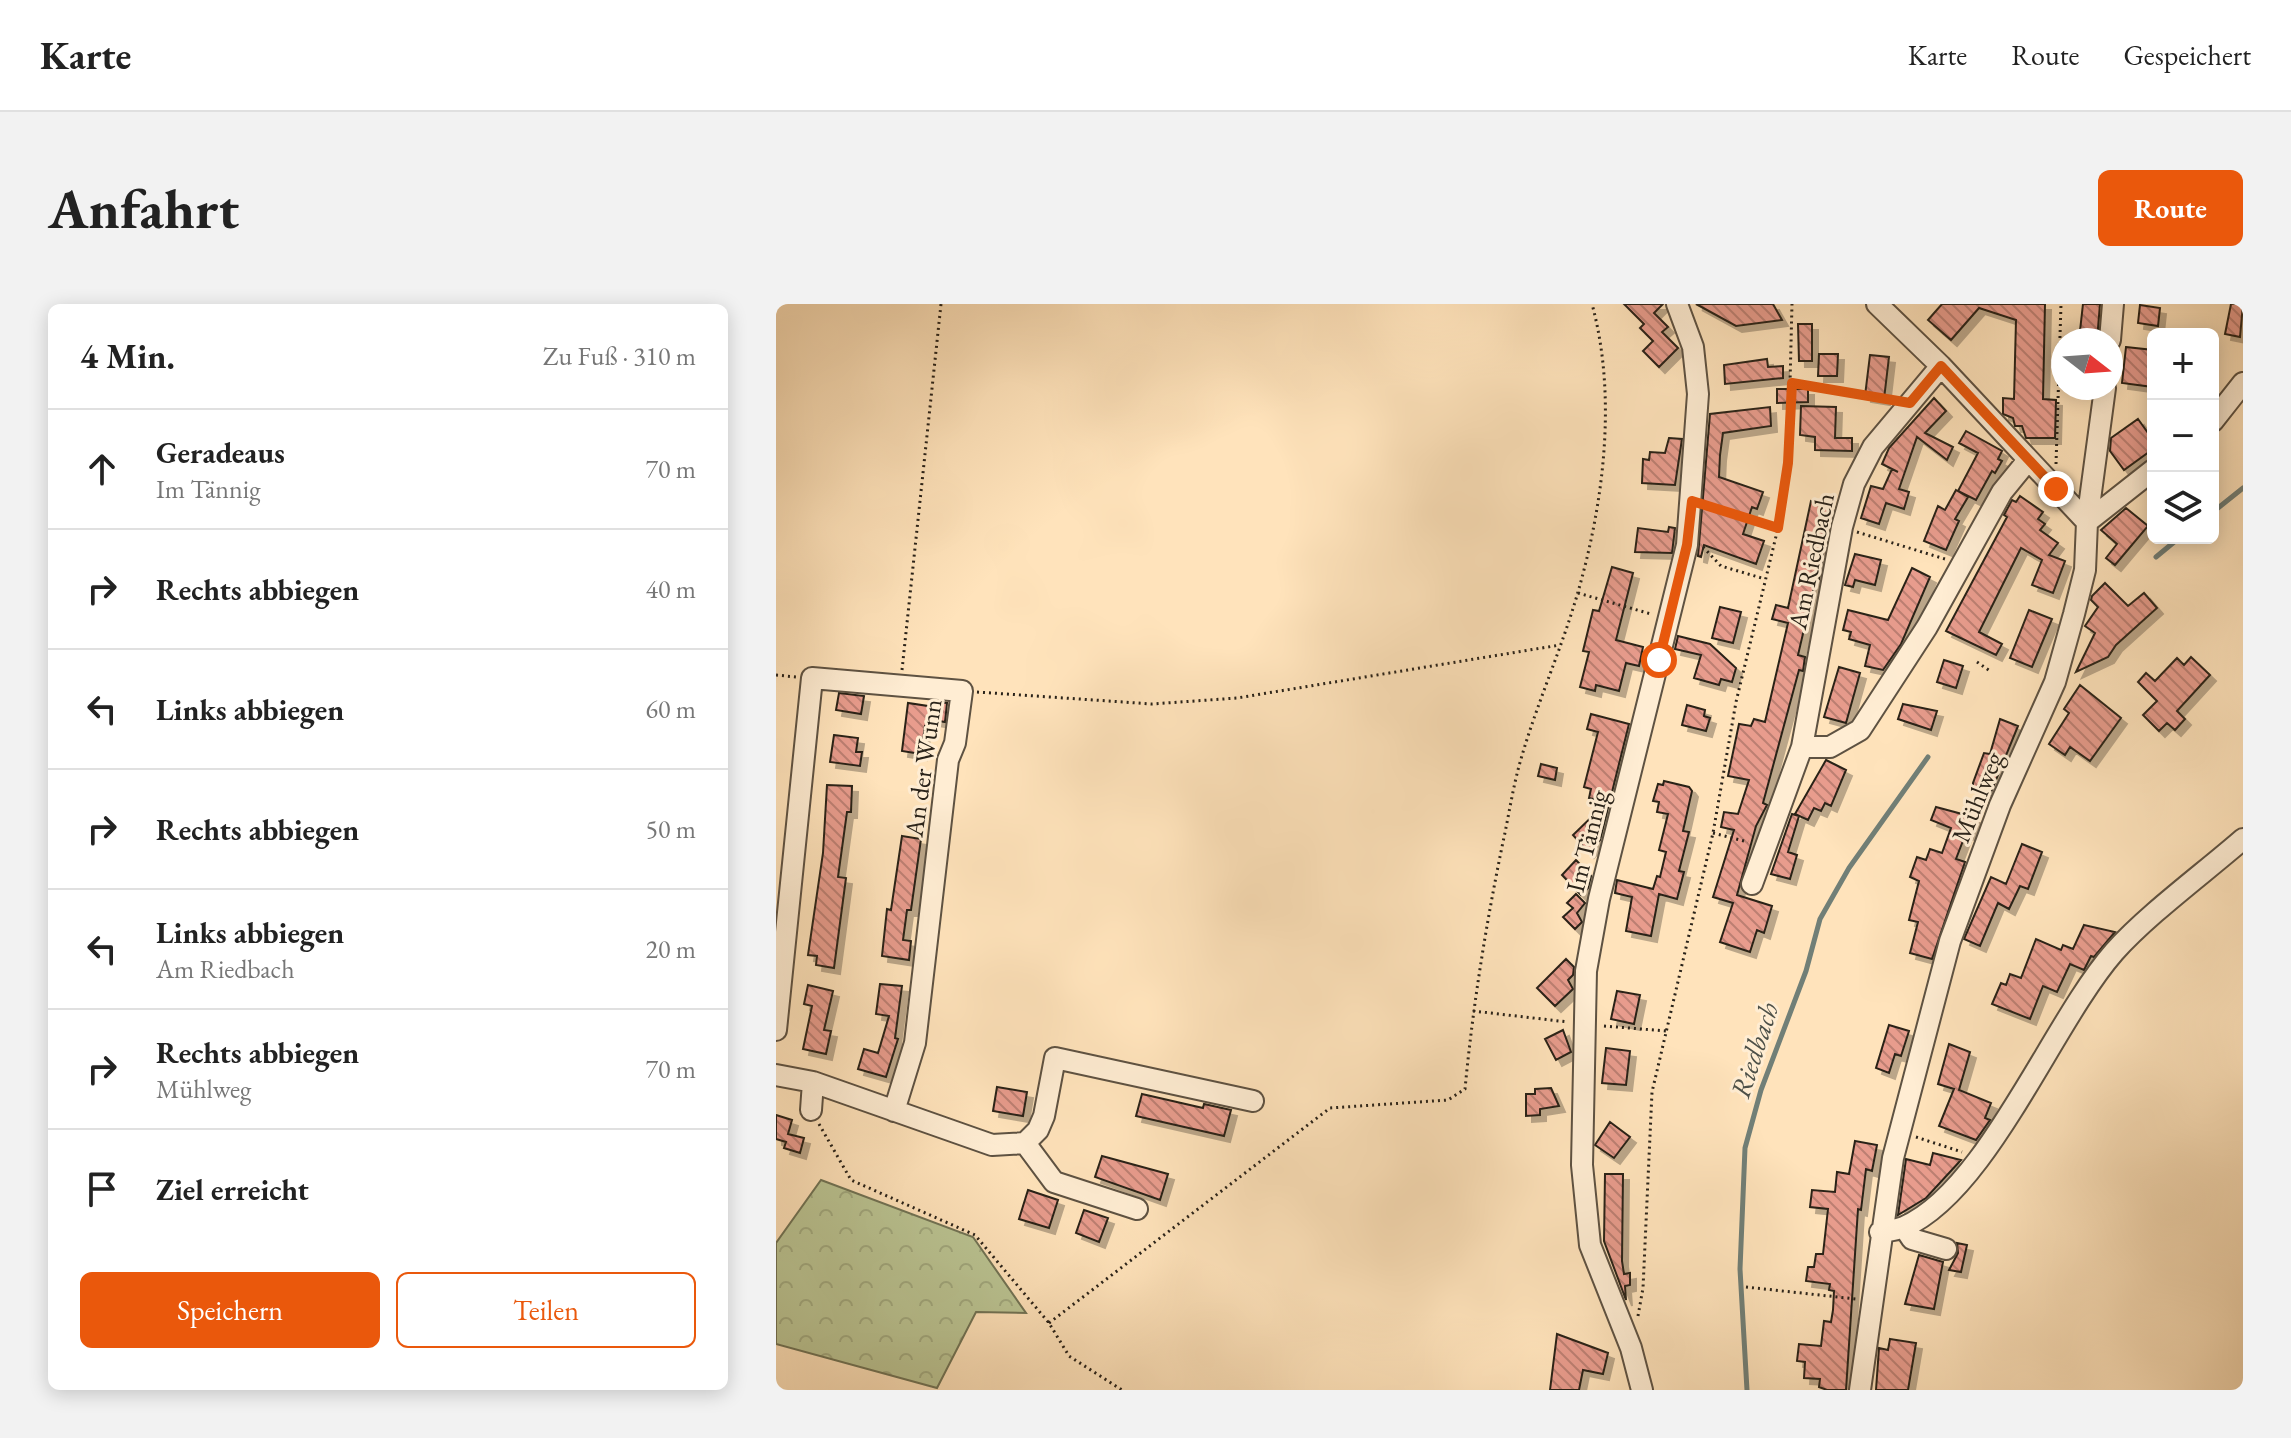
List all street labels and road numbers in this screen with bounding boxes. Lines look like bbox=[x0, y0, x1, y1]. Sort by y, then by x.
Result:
street label: Am Riedbach bbox=[1780, 490, 1842, 633]
street label: An der Wunn bbox=[896, 697, 950, 840]
street label: Mühlweg bbox=[1943, 746, 2011, 848]
street label: Im Tännig bbox=[1558, 786, 1616, 896]

